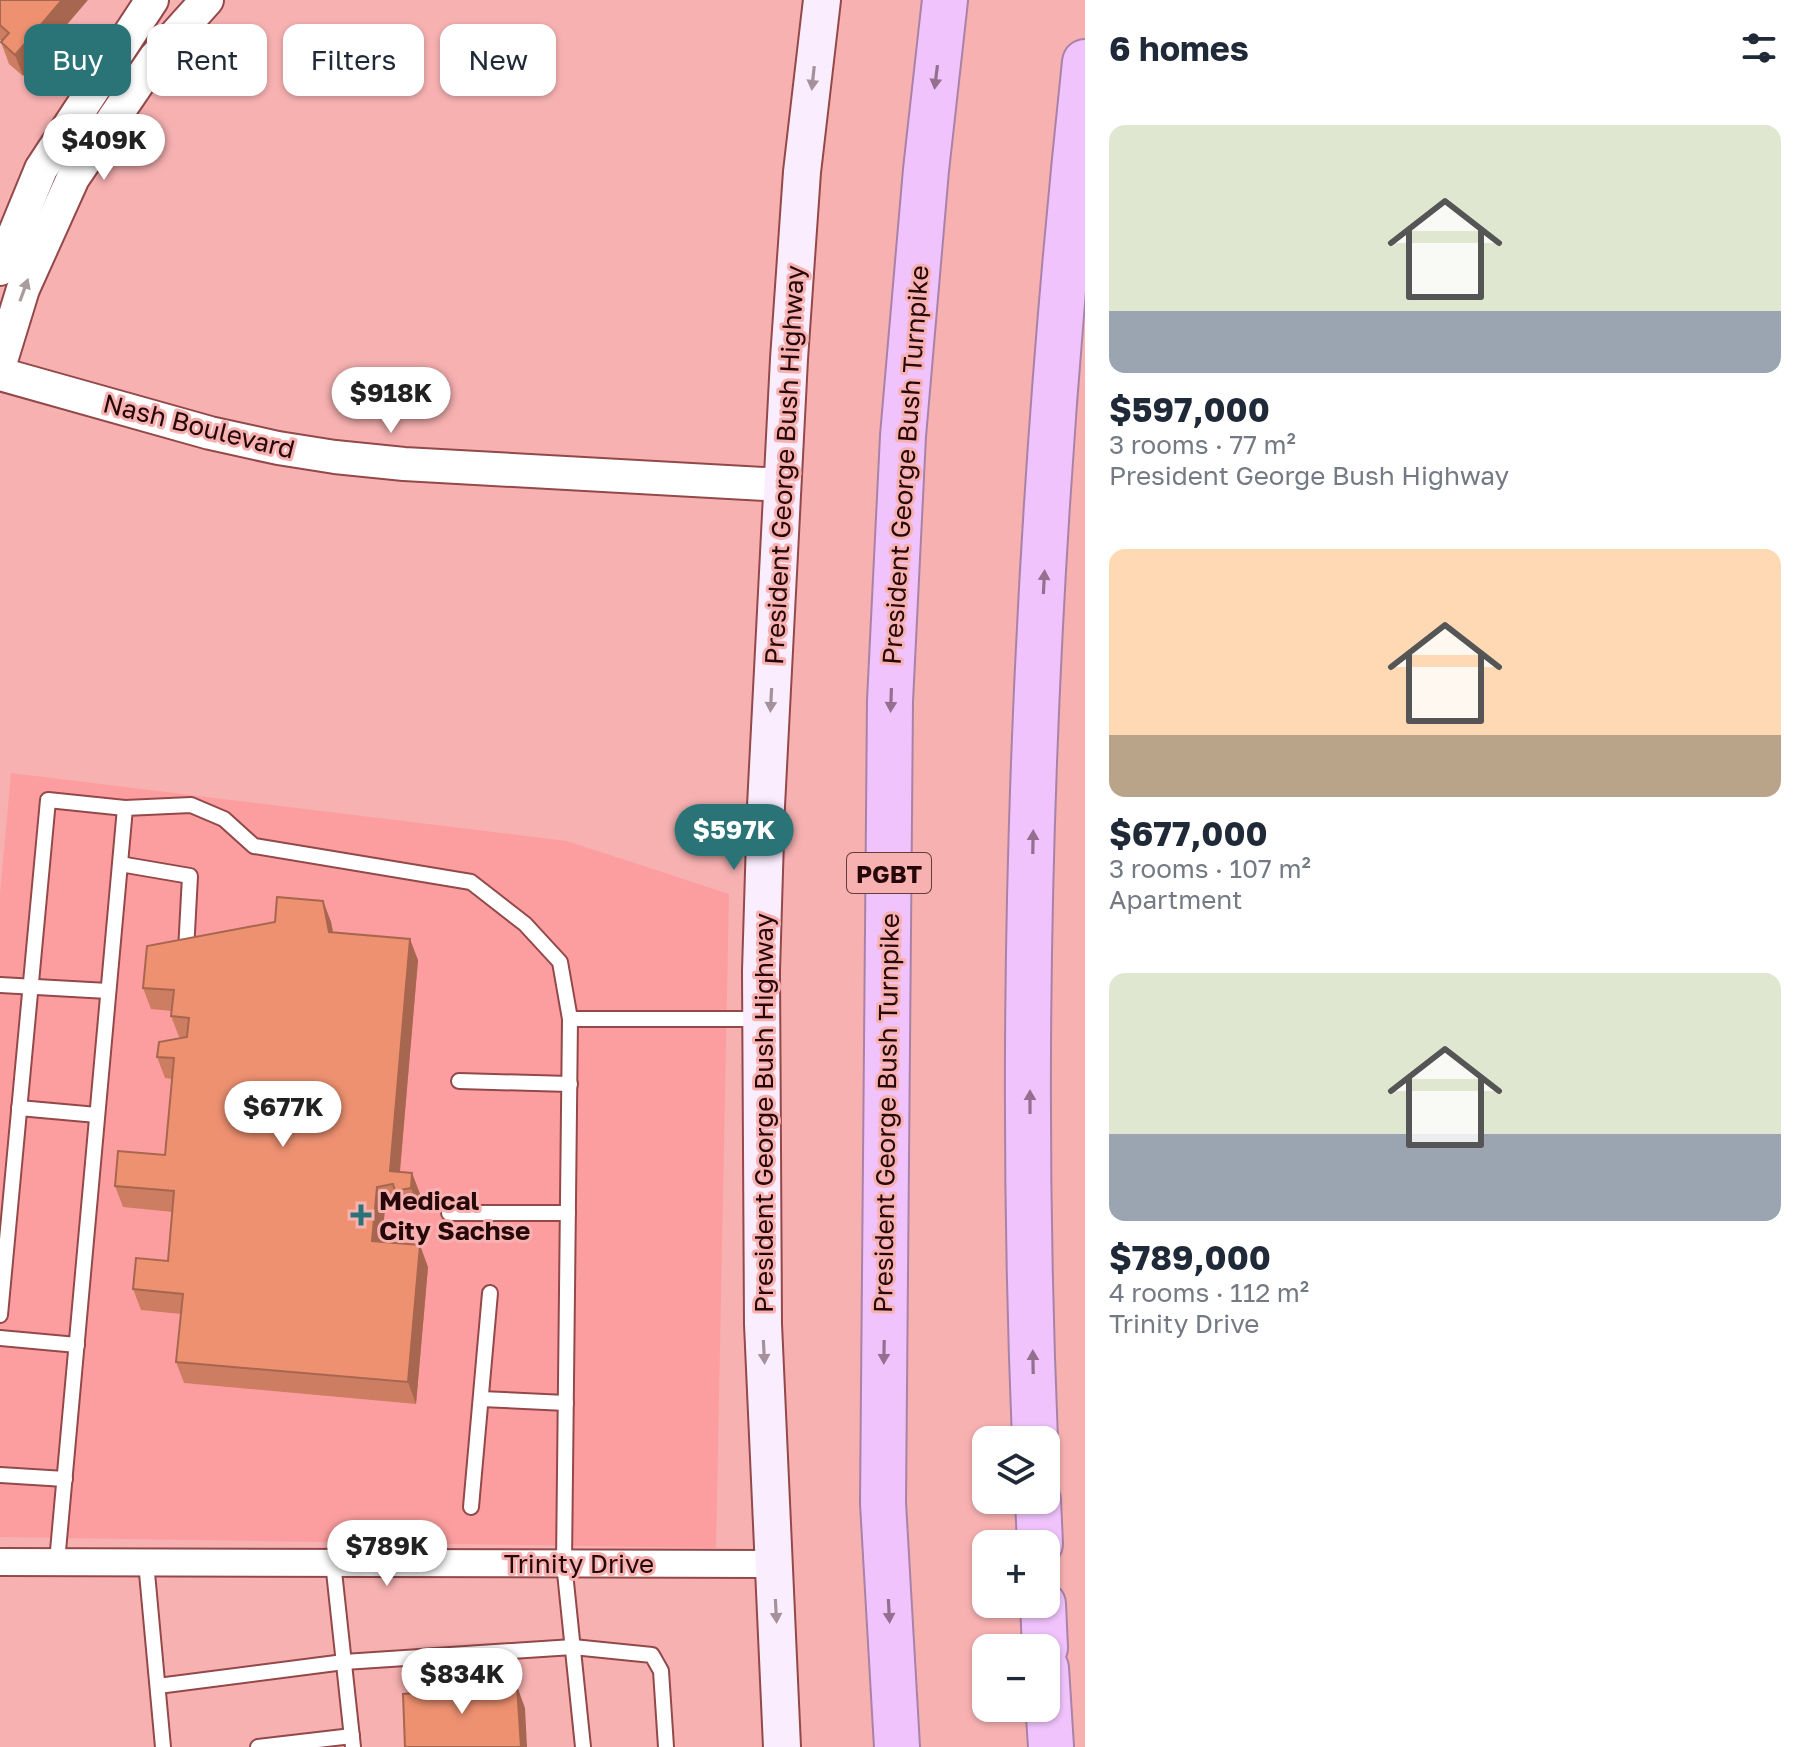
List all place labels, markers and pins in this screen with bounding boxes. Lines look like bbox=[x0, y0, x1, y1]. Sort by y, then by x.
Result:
pin: $409K bbox=[48, 114, 160, 182]
pin: $918K bbox=[335, 367, 447, 435]
pin: $597K bbox=[678, 804, 790, 872]
pin: $677K bbox=[227, 1081, 339, 1149]
place label: Medical City Sachse bbox=[379, 1185, 530, 1246]
marker: Medical City Sachse bbox=[350, 1204, 372, 1226]
pin: $789K bbox=[331, 1520, 443, 1588]
pin: $834K bbox=[406, 1648, 518, 1716]

